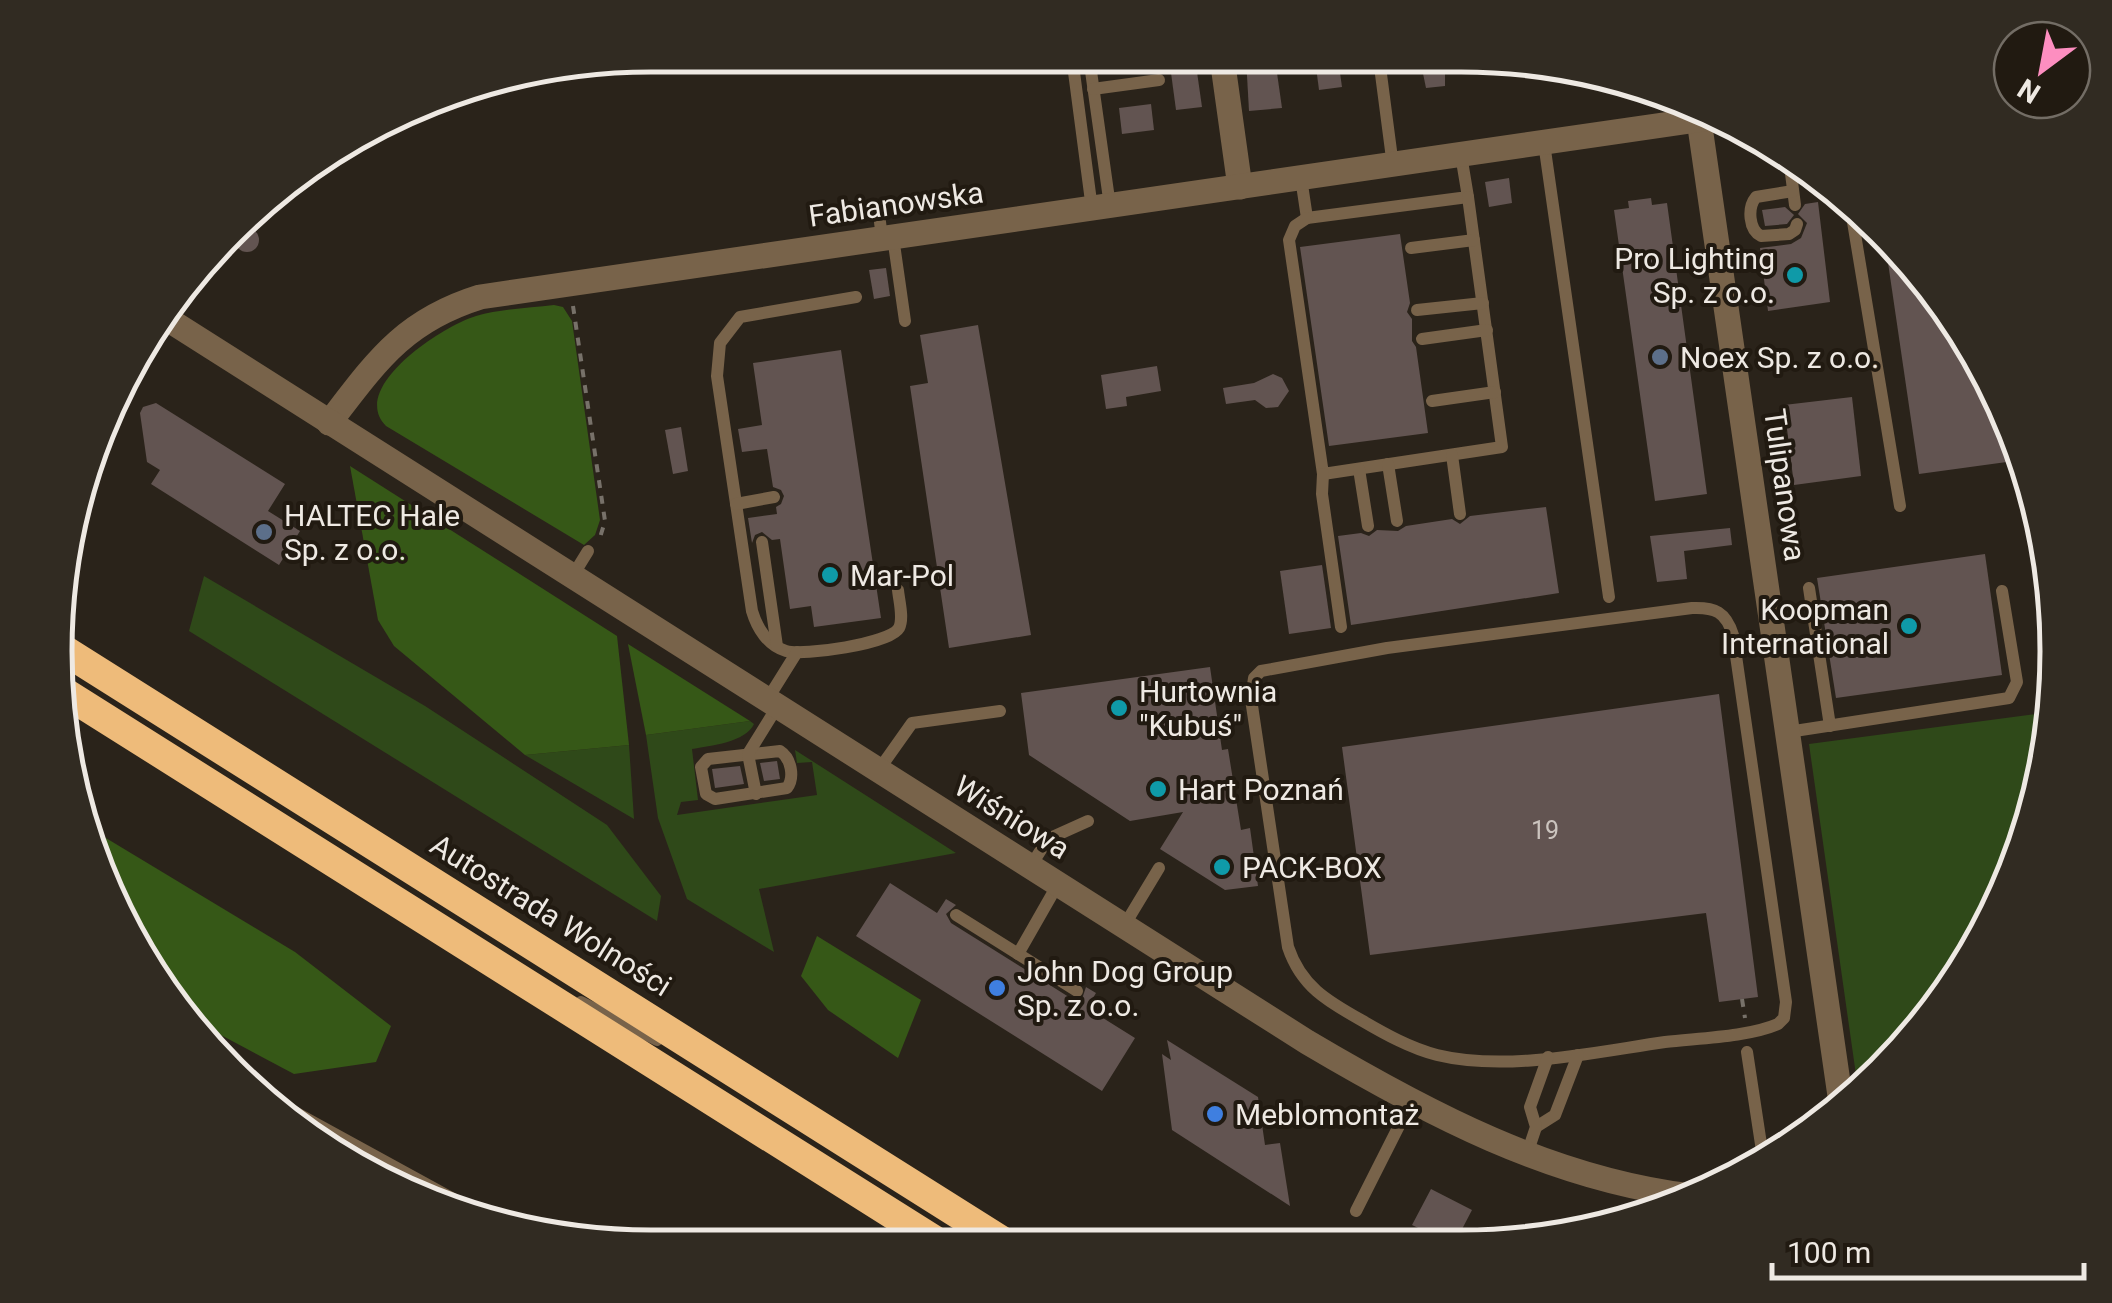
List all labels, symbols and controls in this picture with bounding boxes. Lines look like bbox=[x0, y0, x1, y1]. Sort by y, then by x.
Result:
north arrow bbox=[1992, 20, 2092, 120]
text: N bbox=[2012, 72, 2046, 110]
street label: Fabianowska bbox=[806, 174, 986, 234]
place label: Pro Lighting Sp. z o.o. bbox=[1614, 241, 1775, 310]
marker: Pro Lighting Sp. z o.o. bbox=[1784, 264, 1806, 286]
place label: Noex Sp. z o.o. bbox=[1680, 340, 1879, 375]
marker: Noex Sp. z o.o. bbox=[1649, 346, 1671, 368]
street label: Tulipanowa bbox=[1757, 407, 1813, 563]
place label: HALTEC Hale Sp. z o.o. bbox=[284, 498, 460, 567]
marker: HALTEC Hale Sp. z o.o. bbox=[253, 521, 275, 543]
place label: Mar-Pol bbox=[850, 558, 954, 593]
marker: Mar-Pol bbox=[819, 564, 841, 586]
place label: Koopman International bbox=[1721, 592, 1889, 661]
marker: Koopman International bbox=[1898, 615, 1920, 637]
place label: Hurtownia "Kubuś" bbox=[1139, 674, 1277, 743]
marker: Hurtownia "Kubuś" bbox=[1108, 697, 1130, 719]
street label: Wiśniowa bbox=[948, 768, 1076, 866]
place label: Hart Poznań bbox=[1178, 772, 1344, 807]
marker: Hart Poznań bbox=[1147, 778, 1169, 800]
house number: 19 bbox=[1531, 816, 1559, 845]
street label: Autostrada Wolności bbox=[424, 827, 678, 1003]
place label: PACK-BOX bbox=[1242, 850, 1382, 885]
marker: PACK-BOX bbox=[1211, 856, 1233, 878]
place label: John Dog Group Sp. z o.o. bbox=[1017, 954, 1233, 1023]
marker: John Dog Group Sp. z o.o. bbox=[986, 977, 1008, 999]
place label: Meblomontaż bbox=[1235, 1097, 1419, 1132]
marker: Meblomontaż bbox=[1204, 1103, 1226, 1125]
scale bar bbox=[1772, 1218, 2084, 1280]
text: 100 m bbox=[1787, 1235, 1871, 1270]

